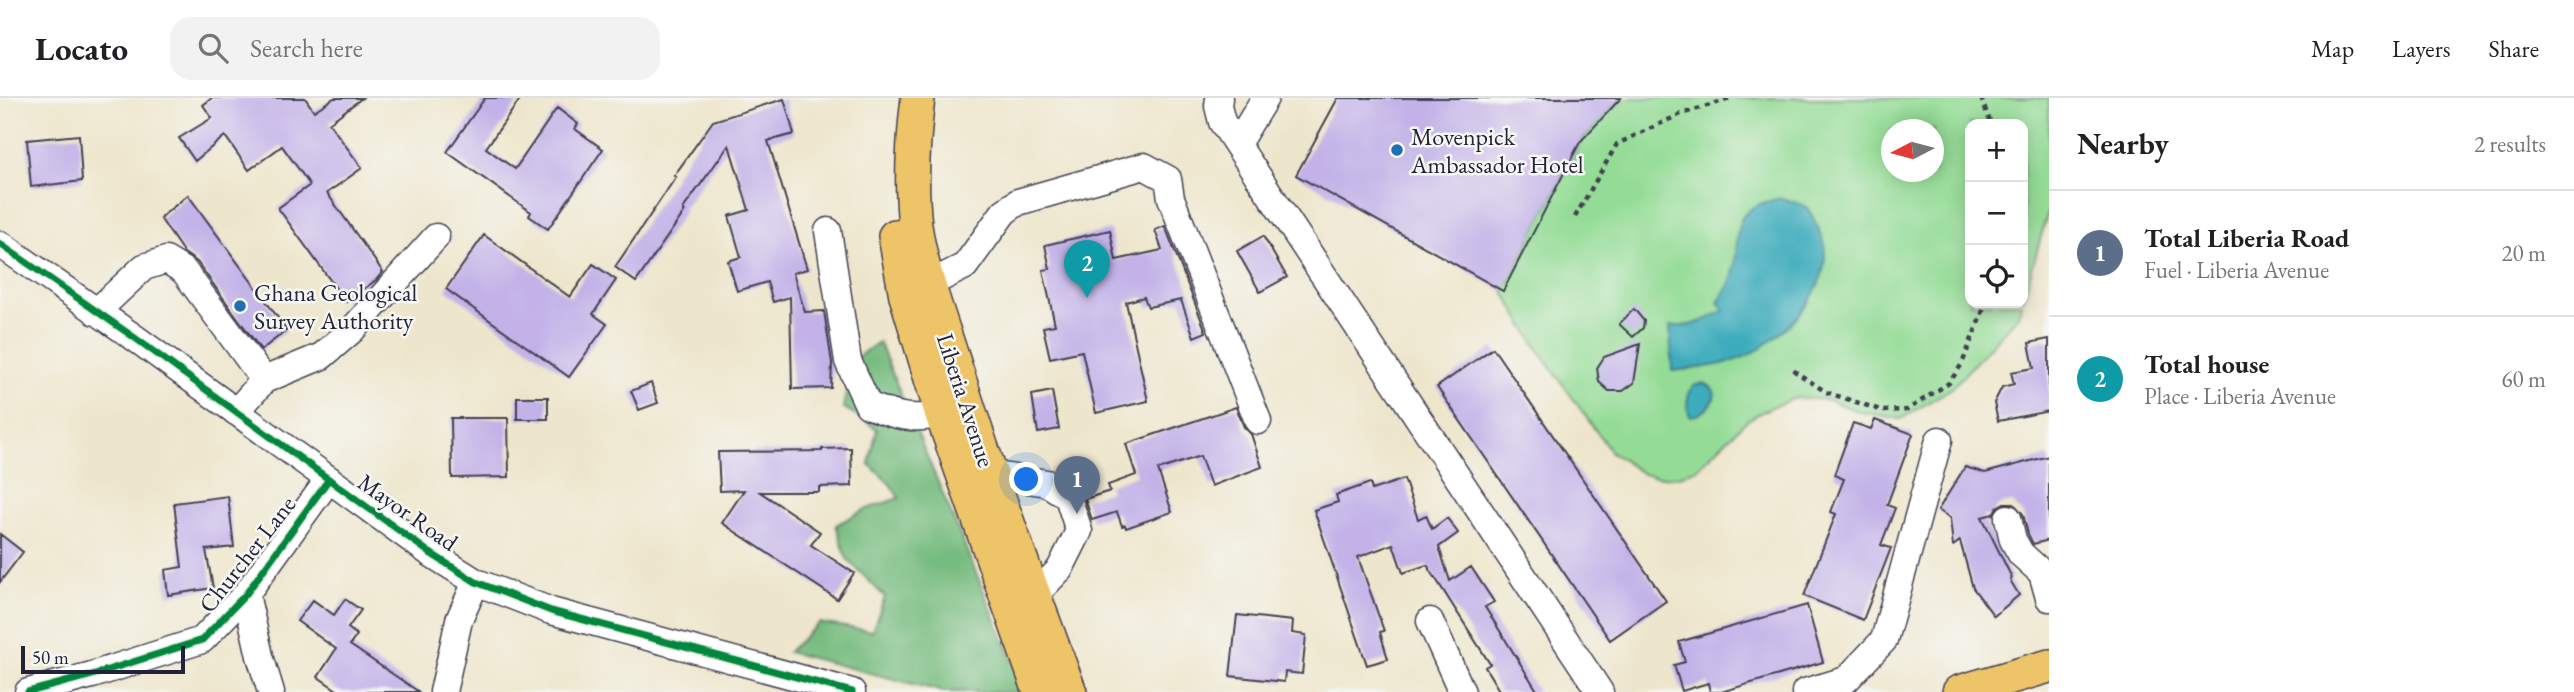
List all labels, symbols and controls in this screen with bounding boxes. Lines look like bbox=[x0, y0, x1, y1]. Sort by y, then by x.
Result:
search box bbox=[170, 17, 660, 80]
text: Locato bbox=[35, 27, 128, 70]
icon: search bbox=[194, 29, 232, 67]
text: Search here bbox=[250, 31, 363, 65]
text: Map bbox=[2311, 33, 2354, 64]
text: Layers bbox=[2392, 33, 2451, 64]
text: Share bbox=[2489, 33, 2539, 64]
north arrow bbox=[1881, 119, 1944, 182]
map controls bbox=[1965, 119, 2028, 308]
button: + bbox=[1965, 119, 2028, 182]
place label: Movenpick Ambassador Hotel bbox=[1410, 121, 1584, 180]
text: Nearby bbox=[2077, 124, 2169, 163]
text: 2 results bbox=[2474, 129, 2546, 159]
marker: Movenpick Ambassador Hotel bbox=[1389, 142, 1405, 158]
button: − bbox=[1965, 182, 2028, 245]
text: Total Liberia Road bbox=[2144, 221, 2349, 255]
text: 1 bbox=[2094, 238, 2106, 268]
text: 20 m bbox=[2501, 238, 2546, 268]
pin: 2 bbox=[1064, 240, 1110, 298]
button: locate bbox=[1965, 245, 2028, 308]
text: Fuel · Liberia Avenue bbox=[2144, 255, 2329, 285]
place label: Ghana Geological Survey Authority bbox=[254, 277, 418, 336]
marker: Ghana Geological Survey Authority bbox=[232, 298, 248, 314]
street label: Liberia Avenue bbox=[930, 329, 1002, 471]
text: Total house bbox=[2144, 347, 2269, 381]
text: 2 bbox=[2094, 364, 2106, 394]
text: 60 m bbox=[2501, 364, 2546, 394]
text: Place · Liberia Avenue bbox=[2144, 381, 2336, 411]
pin: 1 bbox=[1054, 456, 1100, 514]
your location bbox=[1009, 462, 1043, 496]
street label: Mayor Road bbox=[352, 466, 465, 558]
street label: Churcher Lane bbox=[192, 489, 302, 619]
scale bar bbox=[21, 643, 186, 675]
text: 50 m bbox=[32, 645, 69, 670]

